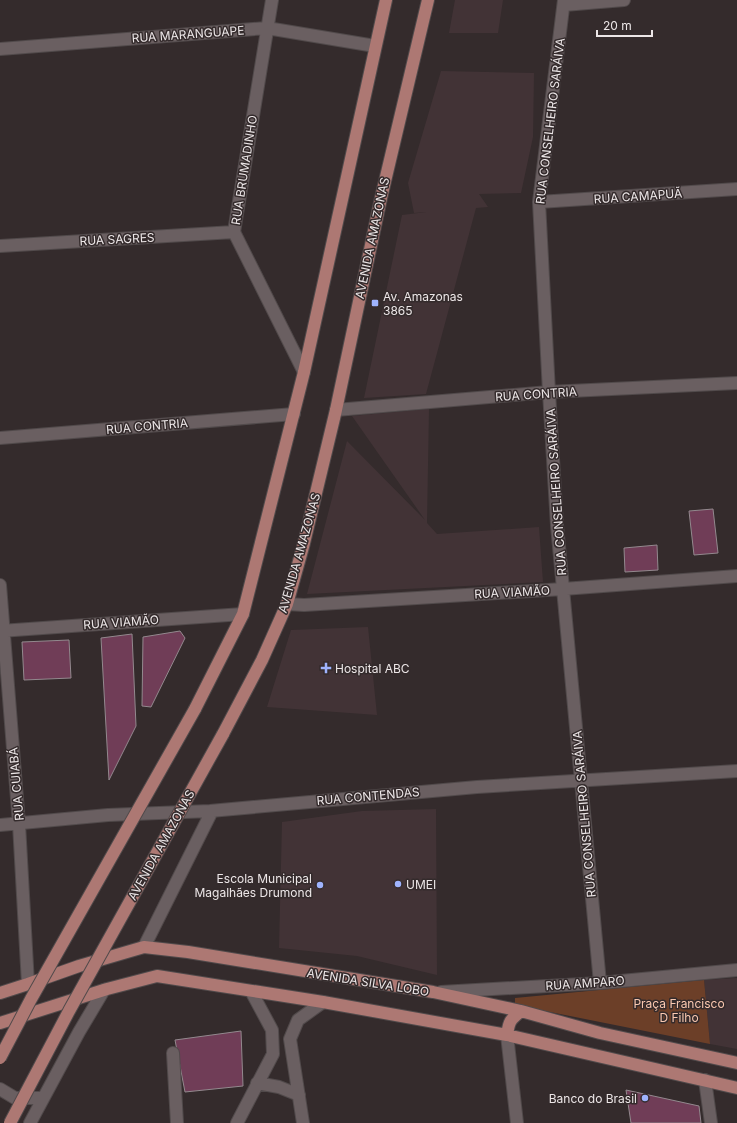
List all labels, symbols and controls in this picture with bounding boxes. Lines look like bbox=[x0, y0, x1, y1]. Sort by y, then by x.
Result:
scale bar bbox=[597, 12, 652, 38]
text: 20 m bbox=[603, 18, 632, 33]
street label: RUA MARANGUAPE bbox=[131, 23, 245, 45]
street label: RUA CONSELHEIRO SARÁIVA bbox=[532, 37, 568, 205]
street label: RUA BRUMADINHO bbox=[228, 114, 260, 226]
street label: AVENIDA AMAZONAS bbox=[352, 176, 392, 300]
street label: RUA CAMAPUÃ bbox=[593, 185, 683, 207]
street label: RUA SAGRES bbox=[79, 230, 155, 248]
place label: Av. Amazonas 3865 bbox=[383, 289, 463, 318]
marker: Av. Amazonas 3865 bbox=[370, 298, 380, 308]
street label: RUA CONTRIA bbox=[495, 384, 577, 404]
street label: RUA CONSELHEIRO SARÁIVA bbox=[543, 408, 569, 576]
street label: RUA CONTRIA bbox=[105, 415, 189, 437]
street label: AVENIDA AMAZONAS bbox=[275, 491, 323, 615]
street label: RUA VIAMÃO bbox=[474, 583, 550, 601]
street label: RUA VIAMÃO bbox=[83, 612, 159, 632]
place label: Hospital ABC bbox=[335, 661, 410, 676]
marker: Hospital ABC bbox=[320, 662, 332, 674]
street label: RUA CONSELHEIRO SARÁIVA bbox=[569, 730, 599, 898]
street label: RUA CUIABÁ bbox=[5, 747, 27, 821]
street label: RUA CONTENDAS bbox=[316, 784, 420, 808]
street label: AVENIDA AMAZONAS bbox=[124, 787, 198, 903]
place label: Escola Municipal Magalhães Drumond bbox=[194, 871, 312, 900]
place label: UMEI bbox=[406, 877, 436, 892]
marker: UMEI bbox=[393, 879, 403, 889]
marker: Escola Municipal Magalhães Drumond bbox=[315, 880, 325, 890]
street label: AVENIDA SILVA LOBO bbox=[306, 965, 430, 999]
street label: RUA AMPARO bbox=[545, 973, 625, 993]
park label: Praça Francisco D Filho bbox=[633, 996, 725, 1025]
place label: Banco do Brasil bbox=[549, 1091, 637, 1106]
marker: Banco do Brasil bbox=[640, 1093, 650, 1103]

